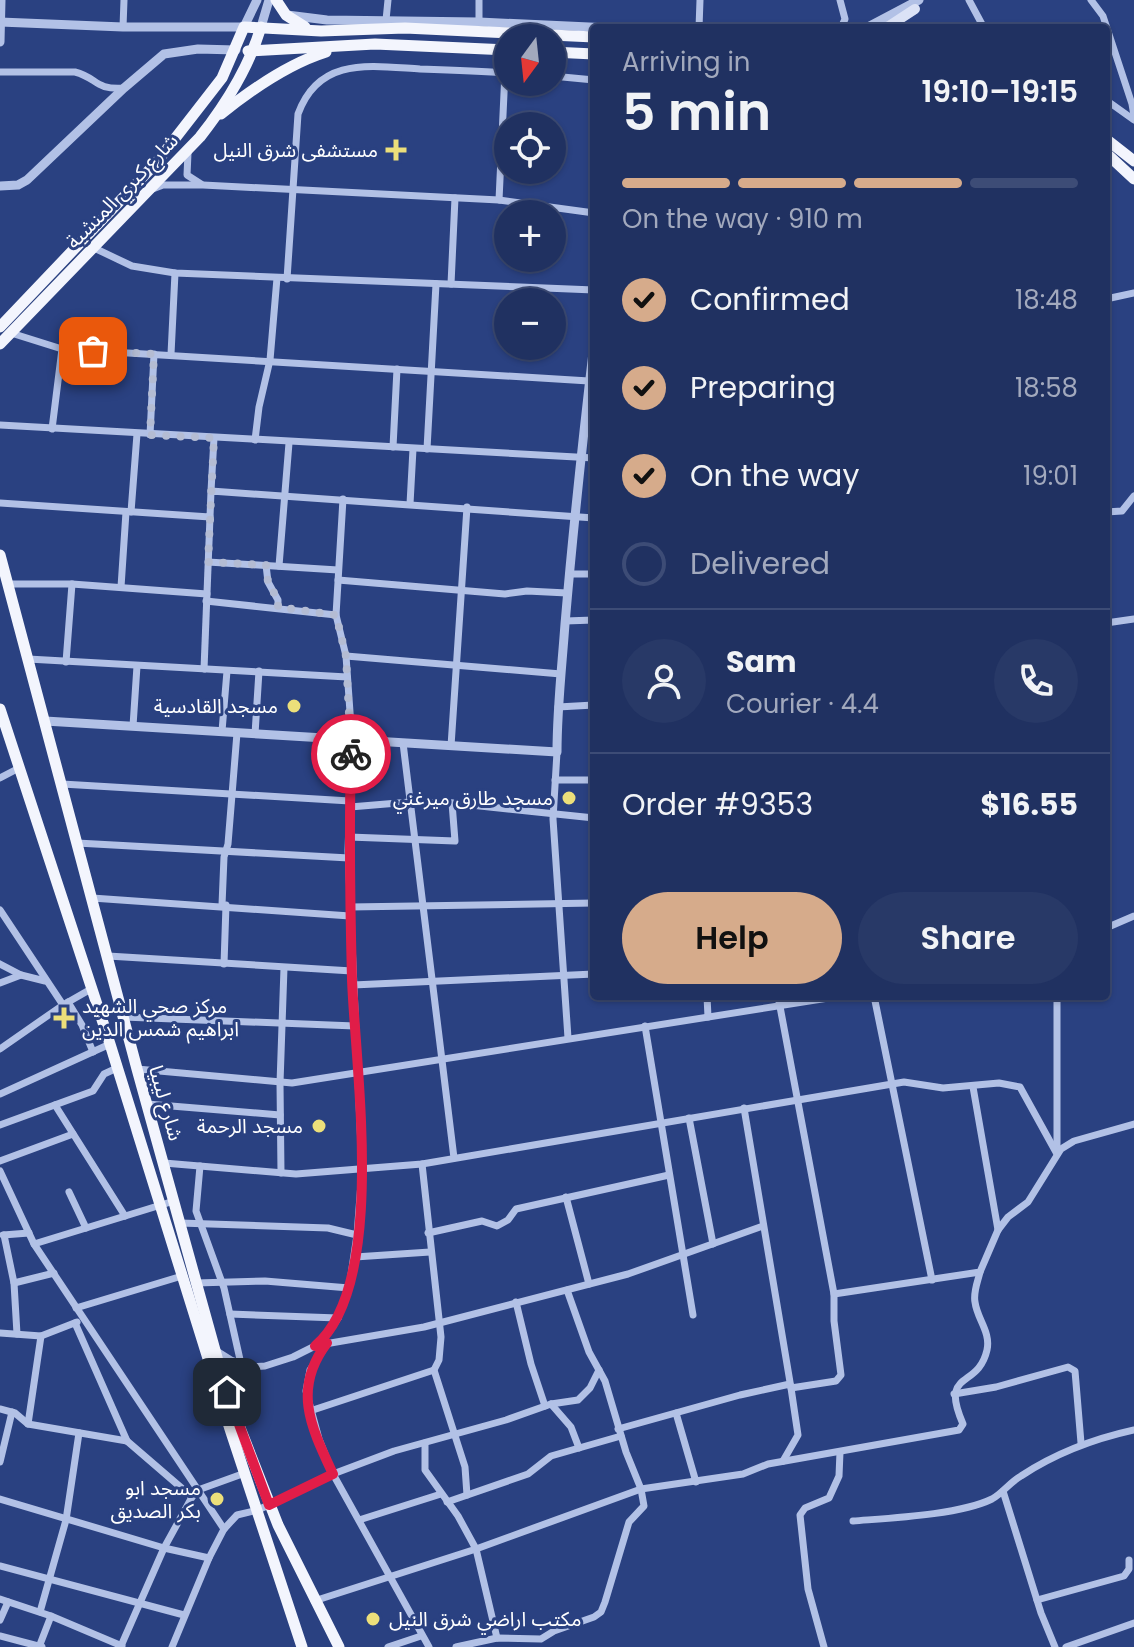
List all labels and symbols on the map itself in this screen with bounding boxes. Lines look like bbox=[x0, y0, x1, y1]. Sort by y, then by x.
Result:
north arrow bbox=[494, 24, 566, 96]
street label: شارع كبري المنشية bbox=[60, 127, 186, 256]
place label: مستشفى شرق النيل bbox=[213, 136, 378, 164]
marker: مستشفى شرق النيل bbox=[385, 139, 407, 161]
pin bbox=[59, 317, 127, 385]
place label: مسجد القادسية bbox=[154, 692, 278, 720]
marker: مسجد القادسية bbox=[285, 697, 303, 715]
courier bbox=[311, 714, 391, 794]
place label: مسجد طارق ميرغني bbox=[393, 784, 553, 814]
marker: مسجد طارق ميرغني bbox=[560, 789, 578, 807]
place label: مركز صحي الشهيد ابراهيم شمس الدين bbox=[82, 992, 239, 1044]
marker: مركز صحي الشهيد ابراهيم شمس الدين bbox=[53, 1007, 75, 1029]
street label: شارع ليبيا bbox=[141, 1062, 190, 1144]
place label: مسجد الرحمة bbox=[197, 1112, 303, 1140]
marker: مسجد الرحمة bbox=[310, 1117, 328, 1135]
pin bbox=[193, 1358, 261, 1426]
place label: مسجد ابو بكر الصديق bbox=[110, 1474, 201, 1525]
marker: مسجد ابو بكر الصديق bbox=[208, 1490, 226, 1508]
place label: مكتب اراضي شرق النيل bbox=[389, 1605, 582, 1635]
marker: مكتب اراضي شرق النيل bbox=[364, 1610, 382, 1628]

